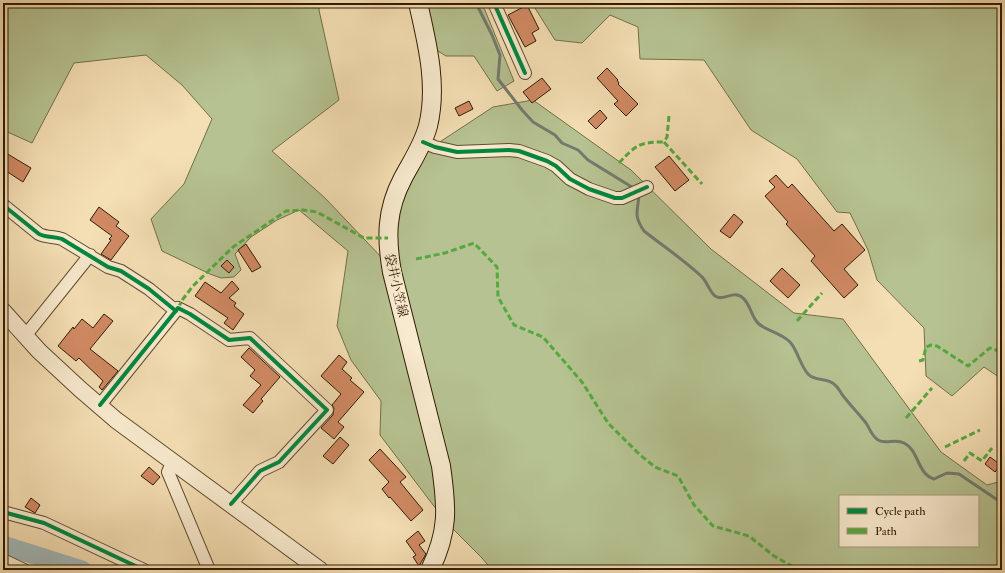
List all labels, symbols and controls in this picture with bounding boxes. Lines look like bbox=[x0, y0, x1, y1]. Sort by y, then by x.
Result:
street label: 袋井小笠線 bbox=[381, 252, 411, 319]
legend bbox=[839, 495, 979, 547]
text: Cycle path bbox=[875, 504, 926, 519]
text: Path bbox=[875, 524, 898, 539]

